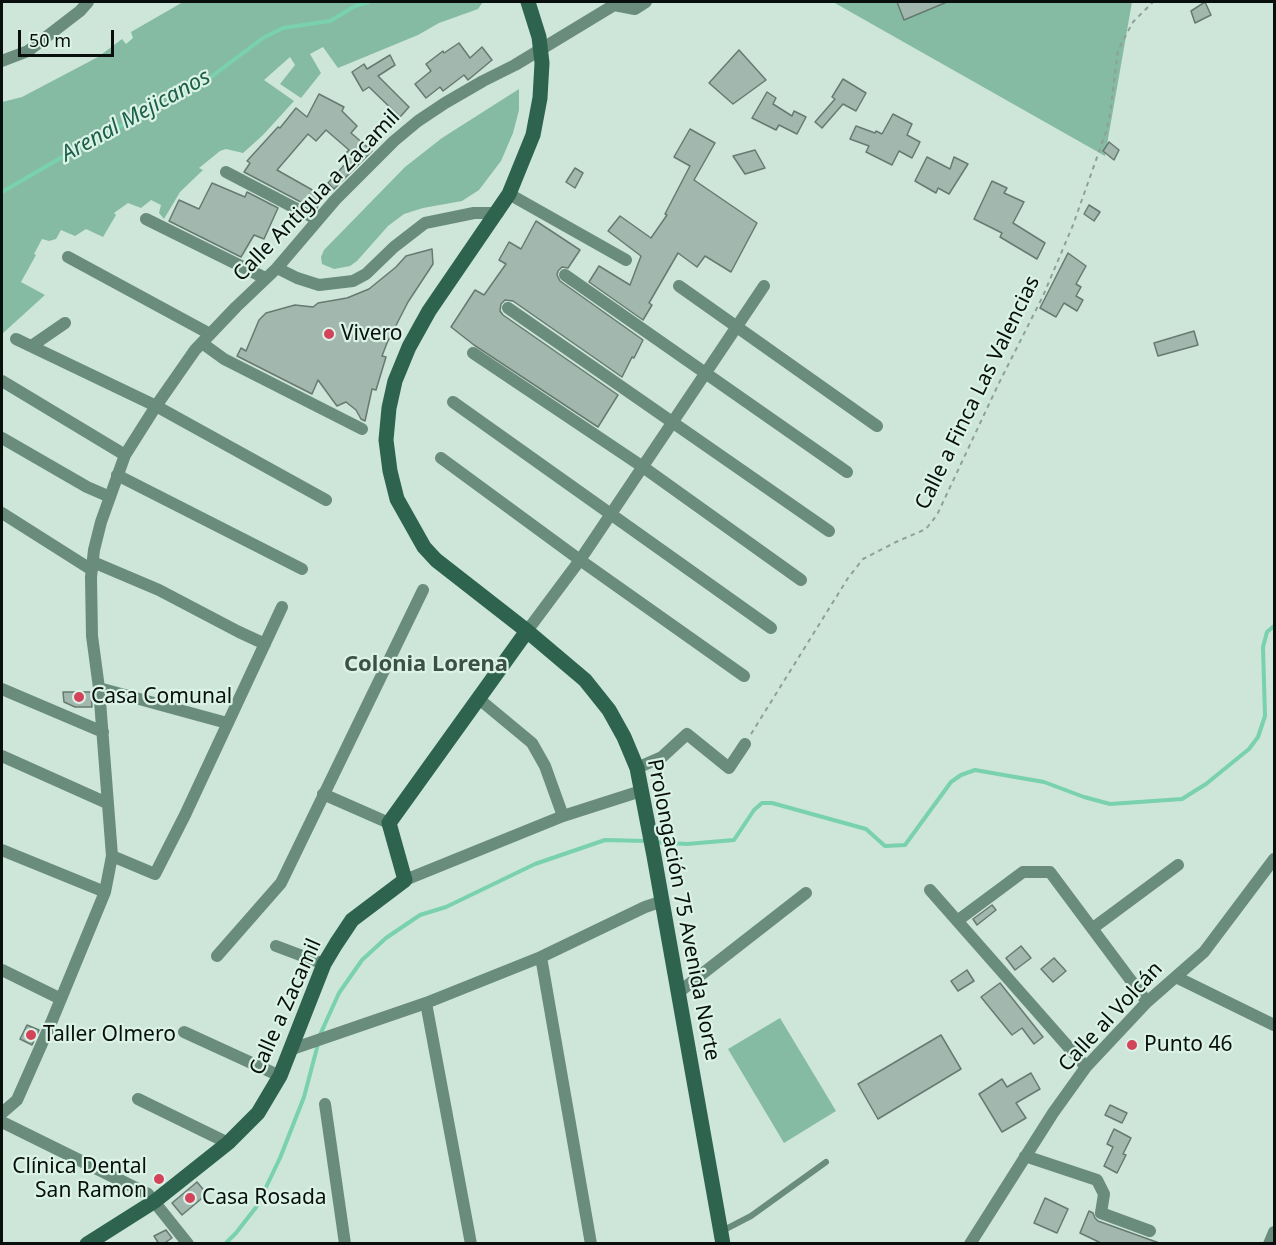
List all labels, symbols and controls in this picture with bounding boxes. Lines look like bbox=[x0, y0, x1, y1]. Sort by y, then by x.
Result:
scale bar bbox=[21, 18, 117, 56]
text: 50 m bbox=[29, 28, 71, 52]
water label: Arenal Mejicanos bbox=[57, 64, 215, 168]
street label: Calle Antigua a Zacamil bbox=[228, 105, 406, 287]
street label: Calle a Finca Las Valencias bbox=[910, 272, 1046, 514]
place label: Vivero bbox=[341, 321, 402, 347]
marker: Vivero bbox=[322, 327, 336, 341]
district label: Colonia Lorena bbox=[344, 652, 508, 678]
place label: Casa Comunal bbox=[91, 684, 232, 710]
marker: Casa Comunal bbox=[72, 690, 86, 704]
street label: Prolongación 75 Avenida Norte bbox=[641, 757, 725, 1063]
street label: Calle a Zacamil bbox=[245, 935, 327, 1079]
street label: Calle al Volcán bbox=[1054, 957, 1168, 1077]
place label: Taller Olmero bbox=[43, 1022, 176, 1048]
marker: Taller Olmero bbox=[24, 1028, 38, 1042]
place label: Punto 46 bbox=[1144, 1032, 1232, 1058]
marker: Punto 46 bbox=[1125, 1038, 1139, 1052]
place label: Clínica Dental San Ramon bbox=[12, 1154, 147, 1204]
marker: Clínica Dental San Ramon bbox=[152, 1172, 166, 1186]
place label: Casa Rosada bbox=[202, 1185, 327, 1211]
marker: Casa Rosada bbox=[183, 1191, 197, 1205]

